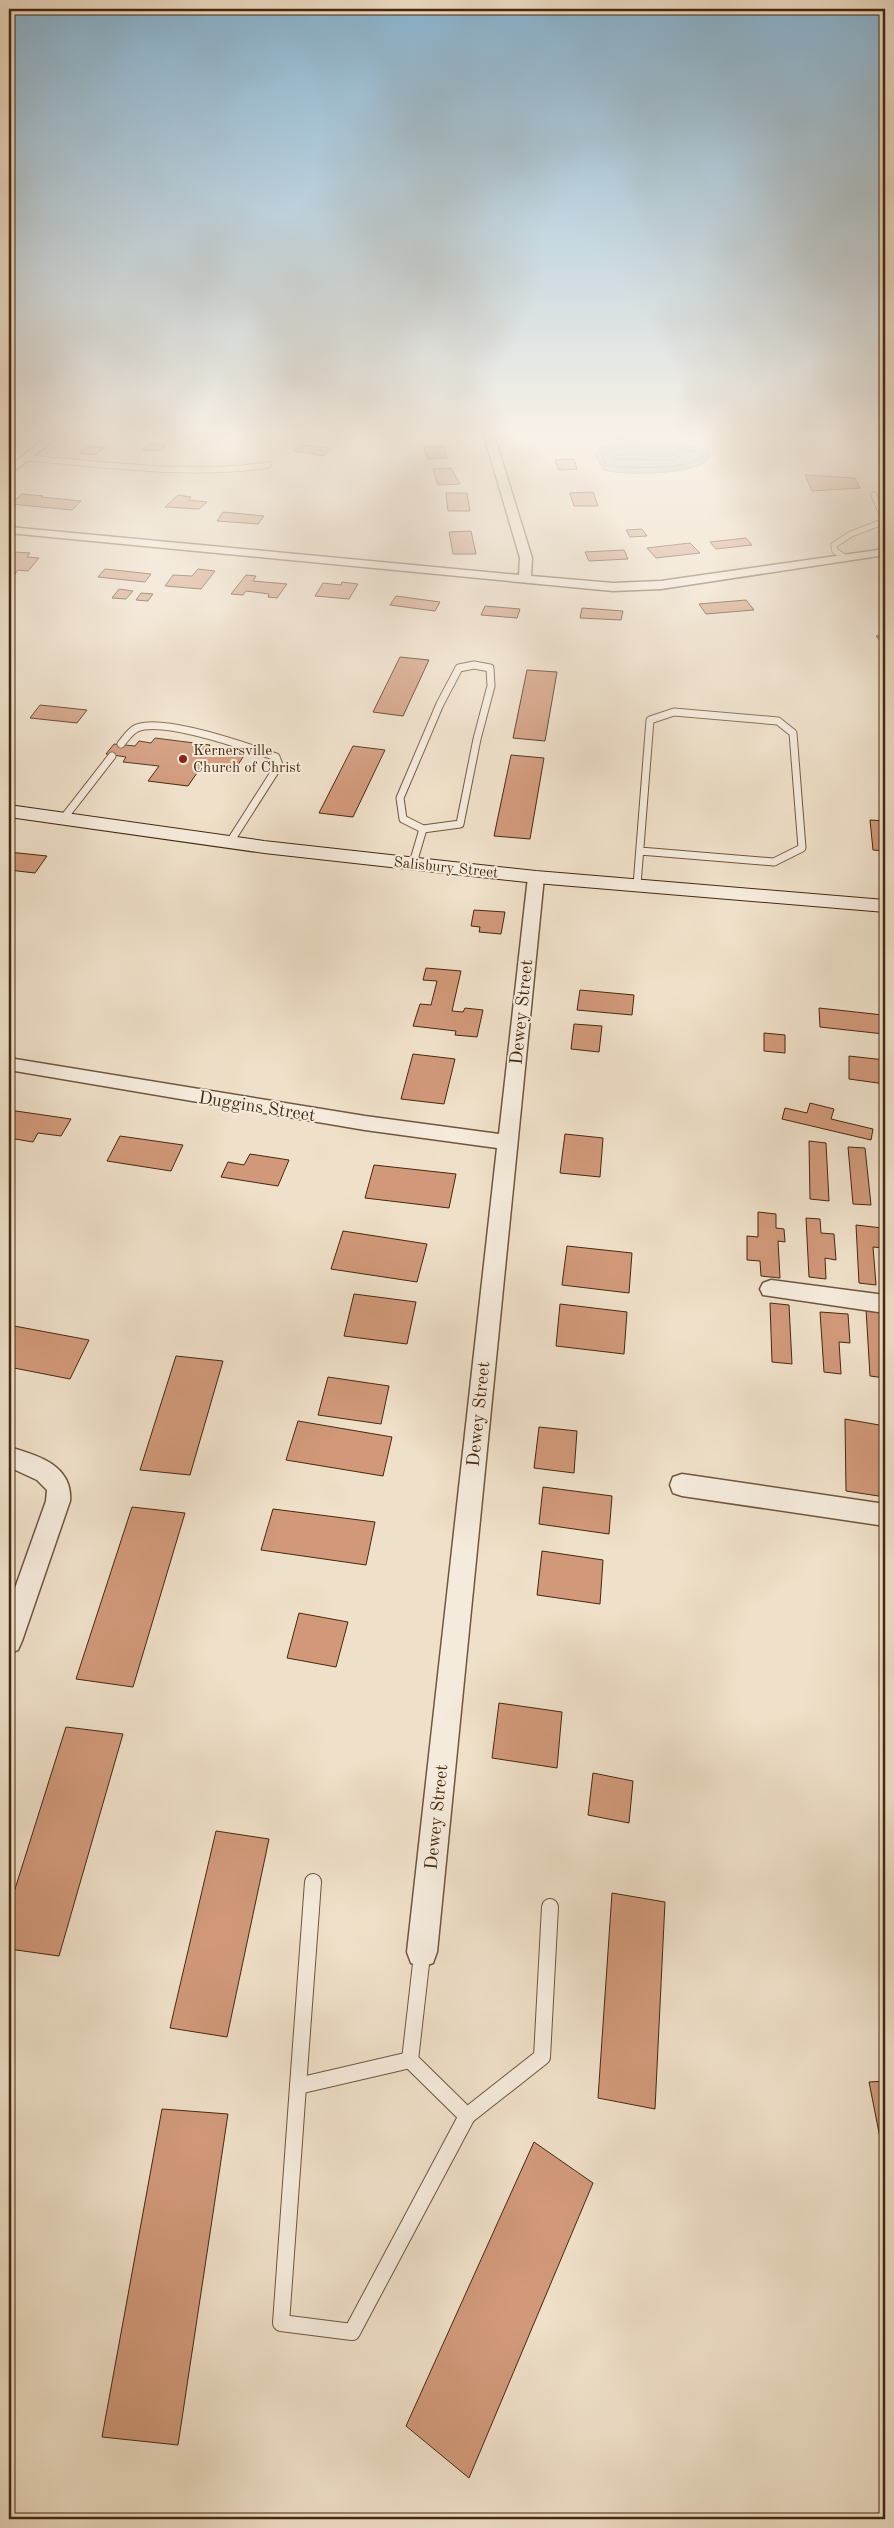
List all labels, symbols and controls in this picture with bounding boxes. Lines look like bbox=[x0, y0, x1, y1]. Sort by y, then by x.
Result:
place label: Kernersville Church of Christ bbox=[193, 744, 301, 776]
marker: Kernersville Church of Christ bbox=[177, 753, 189, 765]
street label: Salisbury Street bbox=[393, 856, 499, 881]
street label: Dewey Street bbox=[508, 958, 536, 1066]
street label: Duggins Street bbox=[197, 1089, 317, 1125]
street label: Dewey Street bbox=[465, 1360, 493, 1468]
street label: Dewey Street bbox=[423, 1763, 451, 1871]

